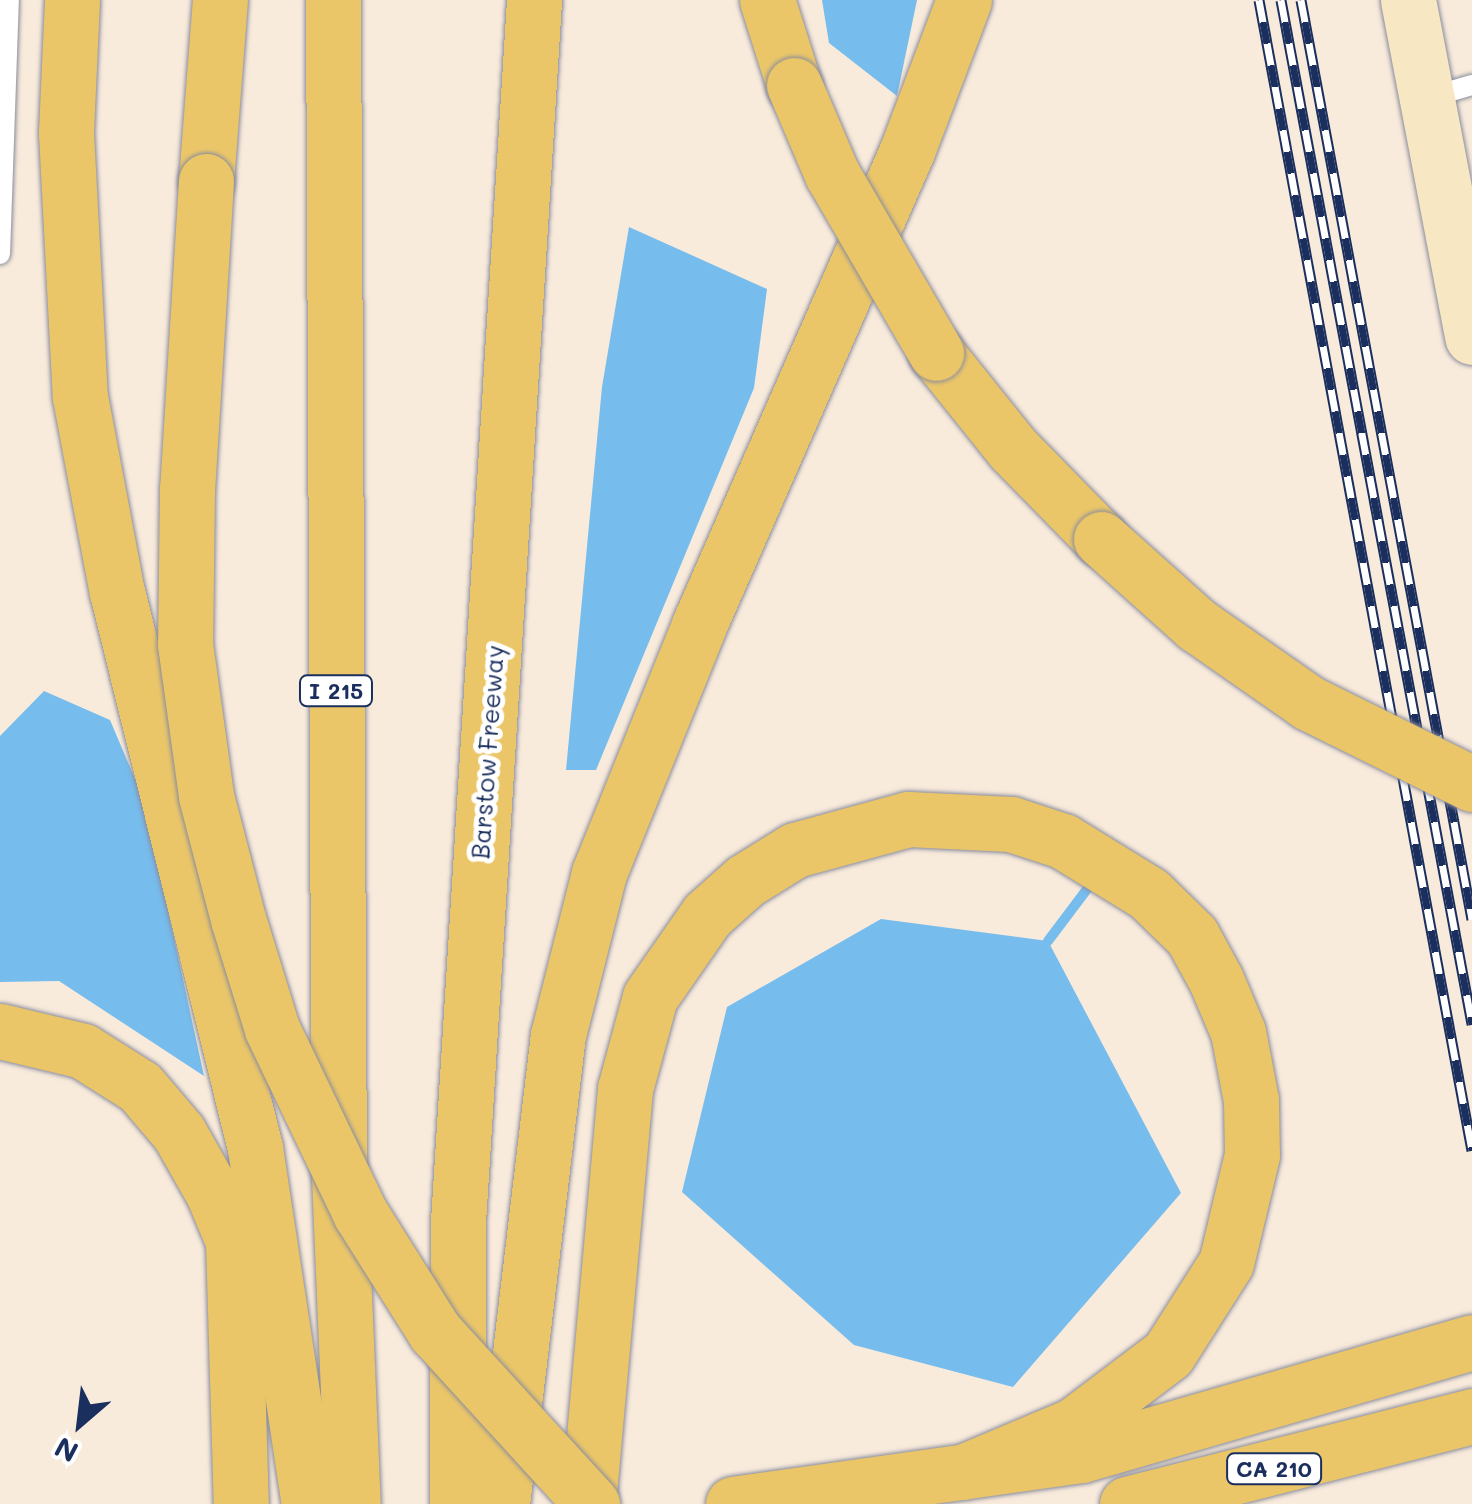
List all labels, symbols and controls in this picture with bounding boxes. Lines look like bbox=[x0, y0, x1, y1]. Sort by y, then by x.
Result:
street label: Barstow Freeway bbox=[465, 644, 509, 860]
road number: I 215 bbox=[298, 674, 374, 708]
north arrow bbox=[30, 1374, 130, 1474]
text: N bbox=[48, 1430, 84, 1471]
road number: CA 210 bbox=[1224, 1452, 1324, 1486]

